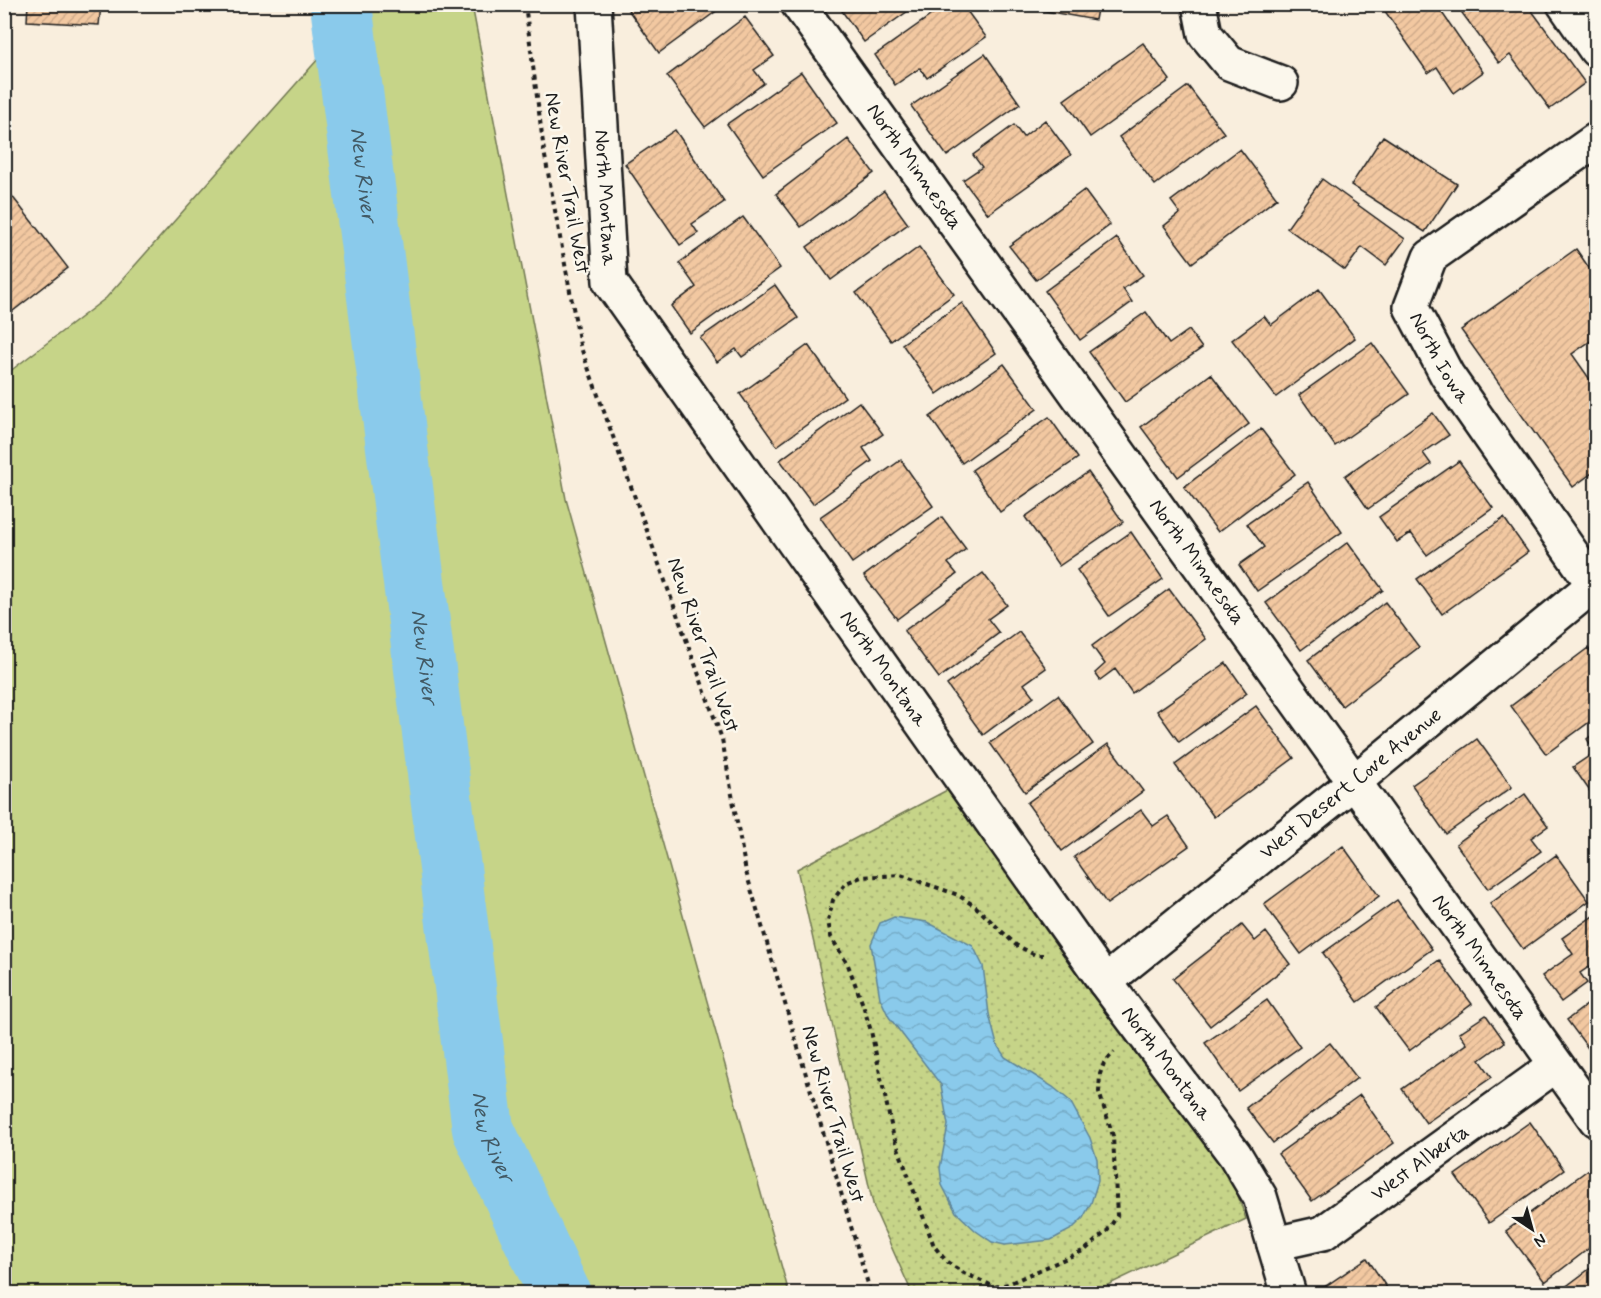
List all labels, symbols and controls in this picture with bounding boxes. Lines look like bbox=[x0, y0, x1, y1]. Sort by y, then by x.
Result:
street label: New River Trail West bbox=[537, 90, 597, 276]
street label: North Minnesota bbox=[860, 98, 969, 235]
water label: New River bbox=[343, 126, 383, 226]
street label: North Montana bbox=[587, 129, 623, 267]
street label: North Iowa bbox=[1402, 307, 1477, 410]
street label: North Minnesota bbox=[1142, 493, 1252, 631]
street label: New River Trail West bbox=[660, 554, 746, 737]
street label: North Montana bbox=[833, 605, 934, 733]
water label: New River bbox=[404, 608, 444, 708]
street label: West Desert Cove Avenue bbox=[1254, 701, 1448, 866]
street label: North Minnesota bbox=[1425, 889, 1534, 1026]
street label: North Montana bbox=[1114, 1001, 1219, 1127]
street label: New River Trail West bbox=[794, 1022, 872, 1207]
water label: New River bbox=[464, 1090, 521, 1190]
street label: West Alberta bbox=[1365, 1118, 1475, 1208]
north arrow bbox=[1502, 1199, 1562, 1259]
text: N bbox=[1529, 1228, 1550, 1252]

